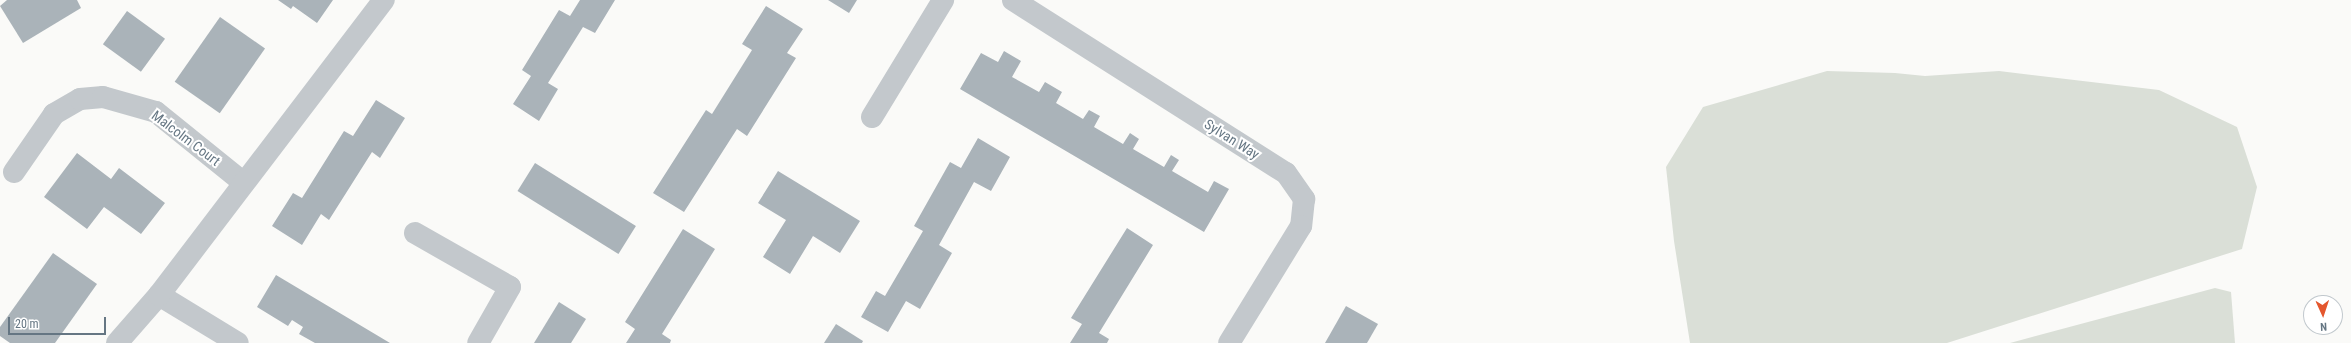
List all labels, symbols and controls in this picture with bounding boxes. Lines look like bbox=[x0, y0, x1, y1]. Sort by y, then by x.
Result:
street label: Malcolm Court bbox=[148, 107, 224, 169]
street label: Sylvan Way bbox=[1201, 116, 1263, 162]
north arrow bbox=[2303, 295, 2343, 335]
scale bar bbox=[10, 309, 108, 335]
text: 20 m bbox=[15, 317, 39, 331]
text: N bbox=[2320, 320, 2327, 333]

